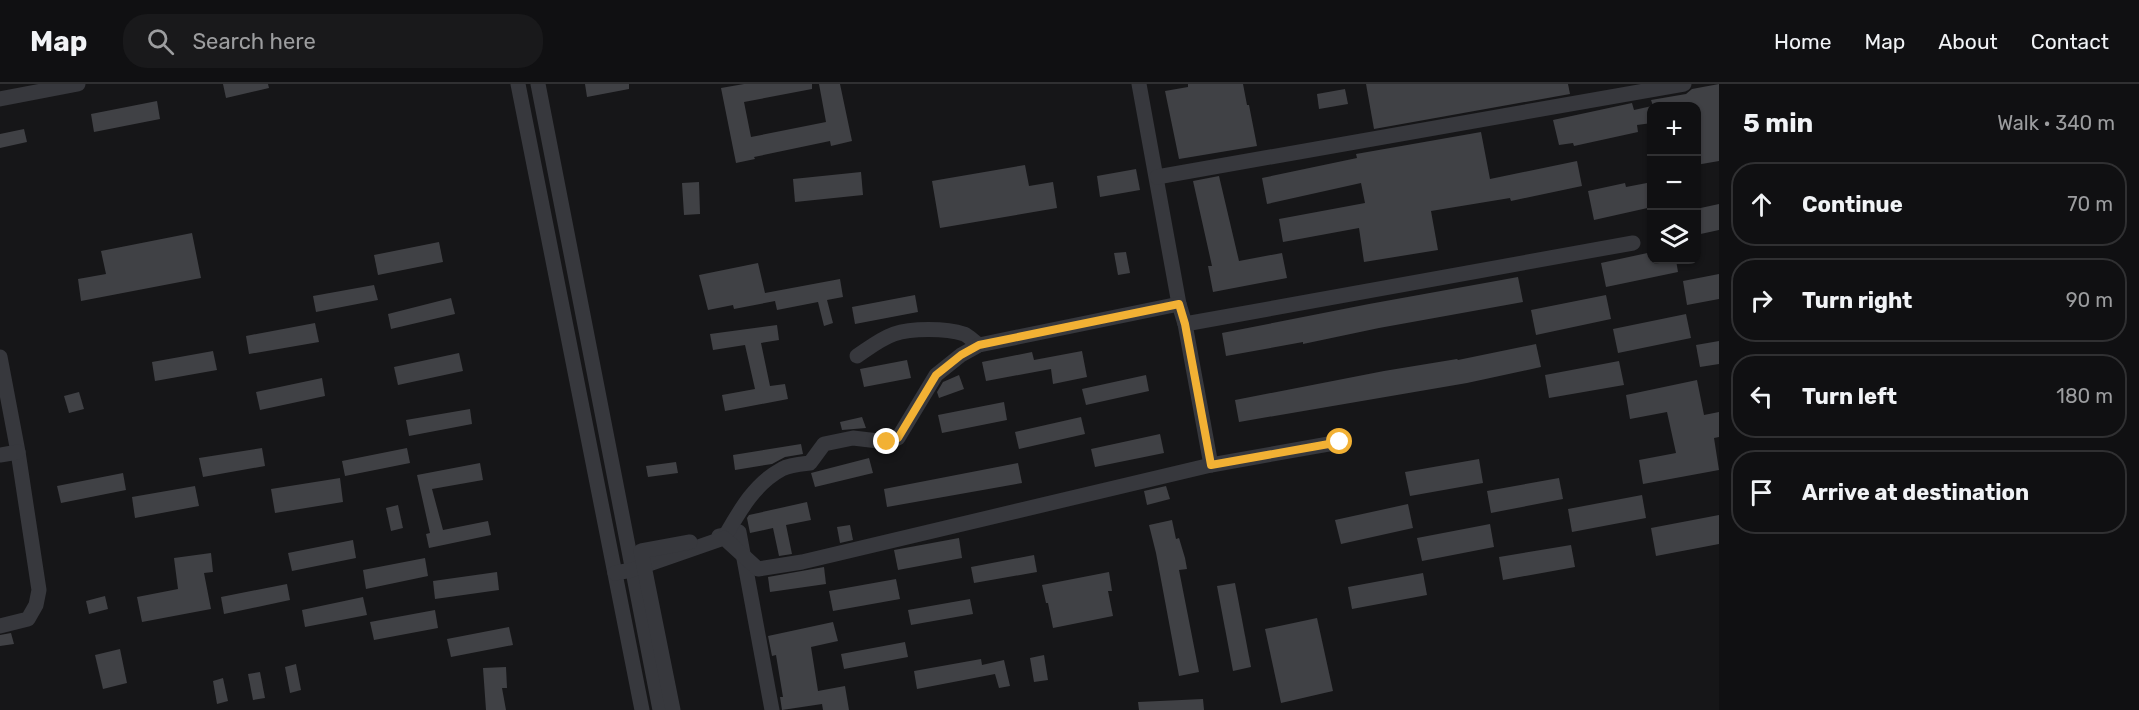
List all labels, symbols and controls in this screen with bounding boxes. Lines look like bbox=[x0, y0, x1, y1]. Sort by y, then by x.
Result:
search box bbox=[123, 14, 543, 68]
text: Map bbox=[30, 25, 87, 58]
icon: search bbox=[144, 25, 177, 58]
text: Search here bbox=[192, 28, 316, 55]
text: Home bbox=[1774, 29, 1831, 54]
text: Map bbox=[1864, 29, 1905, 54]
text: About bbox=[1938, 29, 1998, 54]
text: Contact bbox=[2031, 29, 2109, 54]
map controls bbox=[1647, 102, 1701, 264]
button: + bbox=[1647, 102, 1701, 156]
text: 5 min bbox=[1743, 108, 1813, 139]
text: Walk · 340 m bbox=[1997, 111, 2115, 135]
button: − bbox=[1647, 156, 1701, 210]
icon: ahead bbox=[1745, 188, 1778, 221]
text: Continue bbox=[1802, 191, 1903, 218]
text: 70 m bbox=[2067, 192, 2113, 216]
button: layers bbox=[1647, 210, 1701, 264]
icon: right bbox=[1745, 284, 1778, 317]
text: Turn right bbox=[1802, 287, 1912, 314]
text: 90 m bbox=[2066, 288, 2113, 312]
icon: left bbox=[1745, 380, 1778, 413]
text: Turn left bbox=[1802, 383, 1897, 410]
text: 180 m bbox=[2056, 384, 2113, 408]
route end bbox=[873, 428, 899, 454]
route start bbox=[1326, 428, 1352, 454]
icon: arrive bbox=[1745, 476, 1778, 509]
text: Arrive at destination bbox=[1802, 479, 2029, 506]

